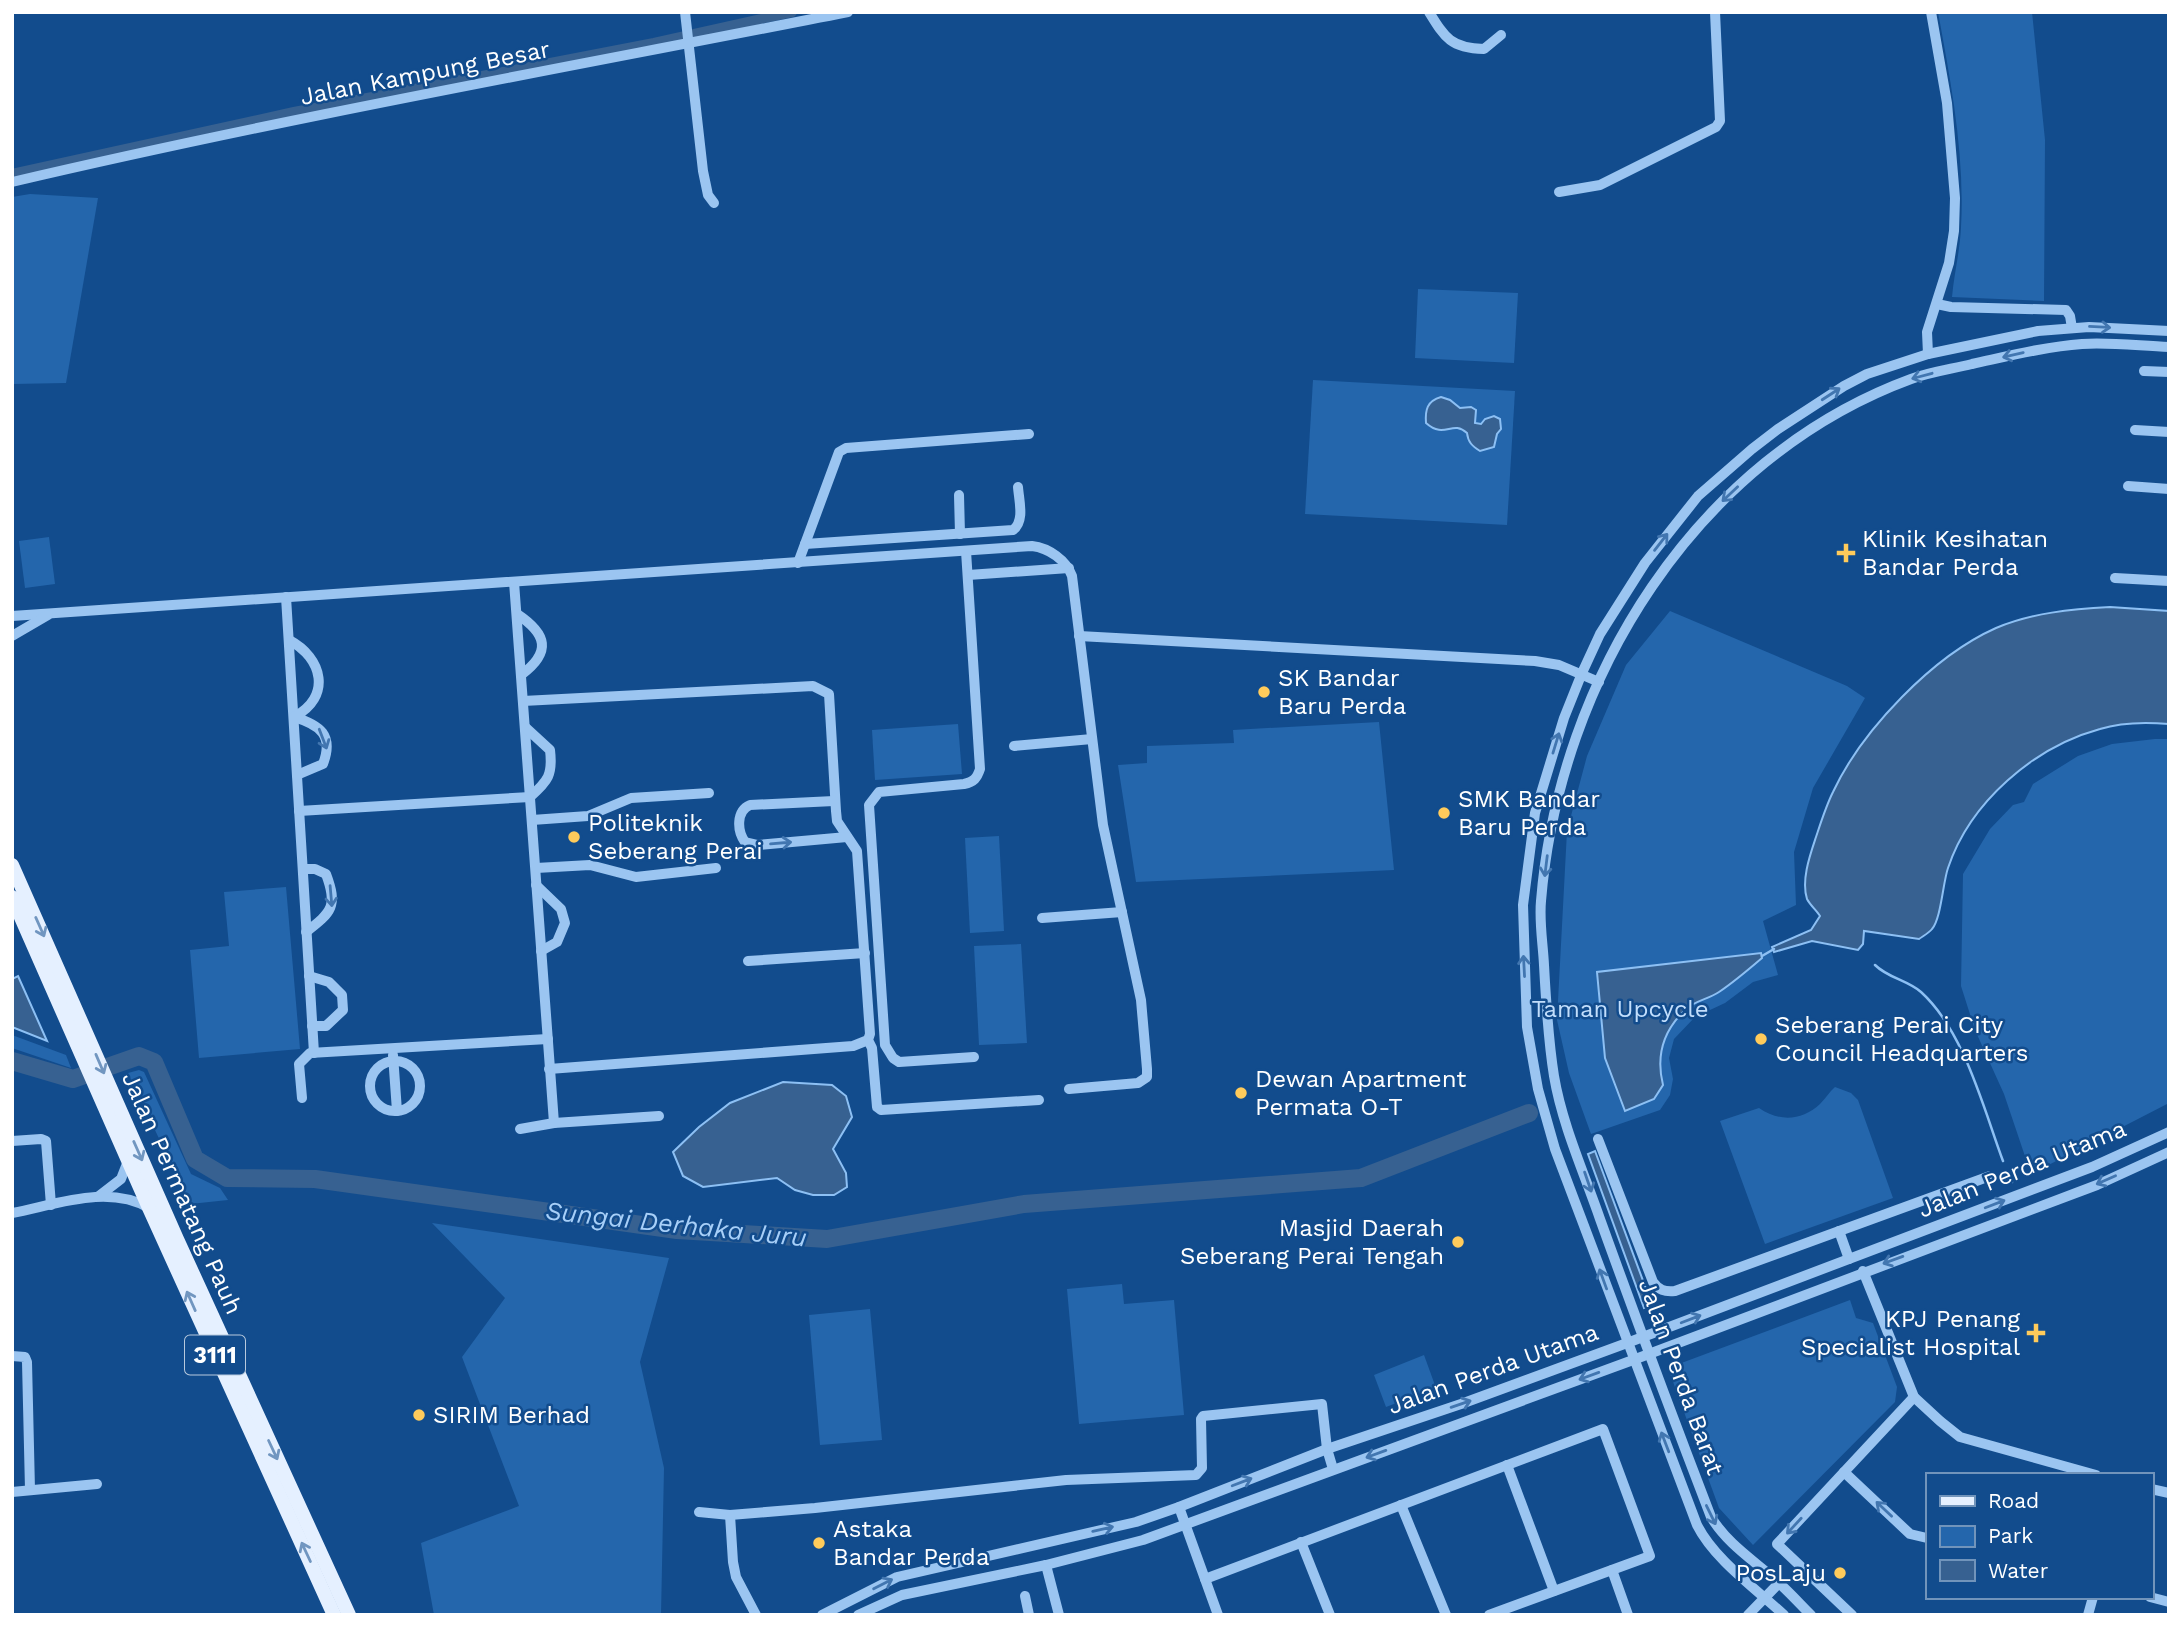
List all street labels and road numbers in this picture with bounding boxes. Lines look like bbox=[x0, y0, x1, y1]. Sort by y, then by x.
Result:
street label: Jalan Kampung Besar bbox=[298, 35, 552, 111]
street label: Jalan Permatang Pauh bbox=[116, 1068, 248, 1318]
street label: Jalan Perda Utama bbox=[1914, 1114, 2130, 1224]
street label: Jalan Perda Barat bbox=[1633, 1275, 1729, 1479]
street label: Jalan Perda Utama bbox=[1384, 1318, 1602, 1420]
road number: 3111 bbox=[185, 1336, 245, 1374]

